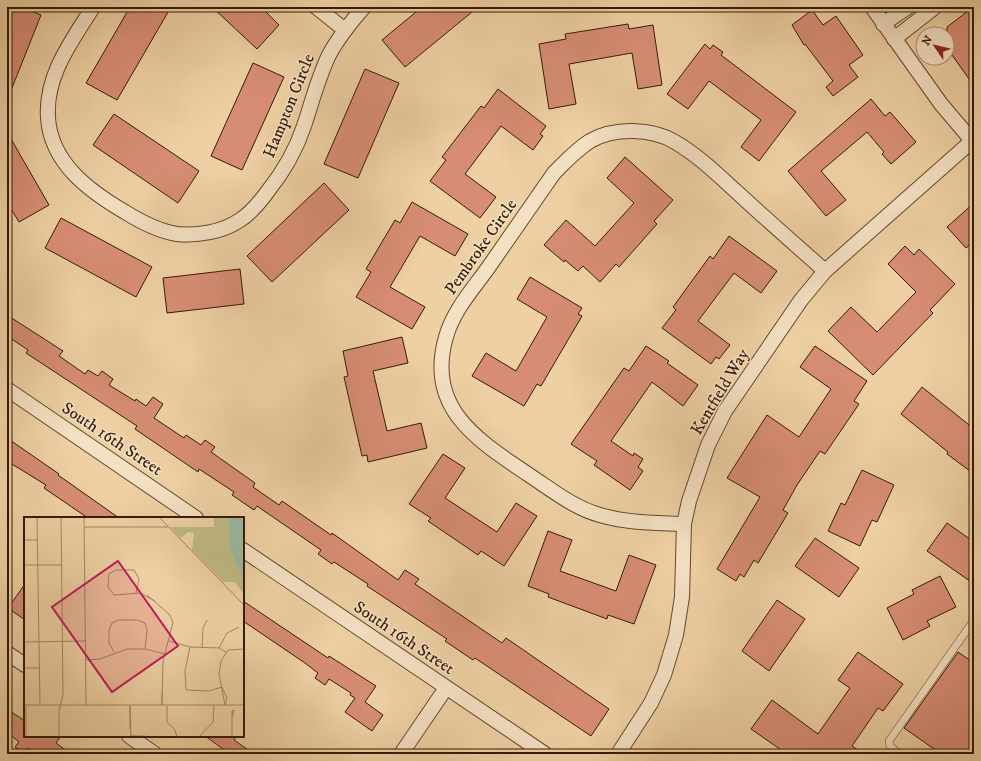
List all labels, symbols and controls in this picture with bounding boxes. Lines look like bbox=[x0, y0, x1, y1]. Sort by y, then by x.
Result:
north arrow bbox=[915, 26, 955, 66]
text: N bbox=[919, 33, 936, 49]
street label: Hampton Circle bbox=[258, 51, 320, 161]
street label: Pembroke Circle bbox=[440, 195, 522, 299]
street label: Kentfield Way bbox=[686, 344, 755, 439]
street label: South 16th Street bbox=[57, 397, 167, 481]
inset map bbox=[24, 517, 244, 737]
street label: South 16th Street bbox=[349, 596, 459, 680]

